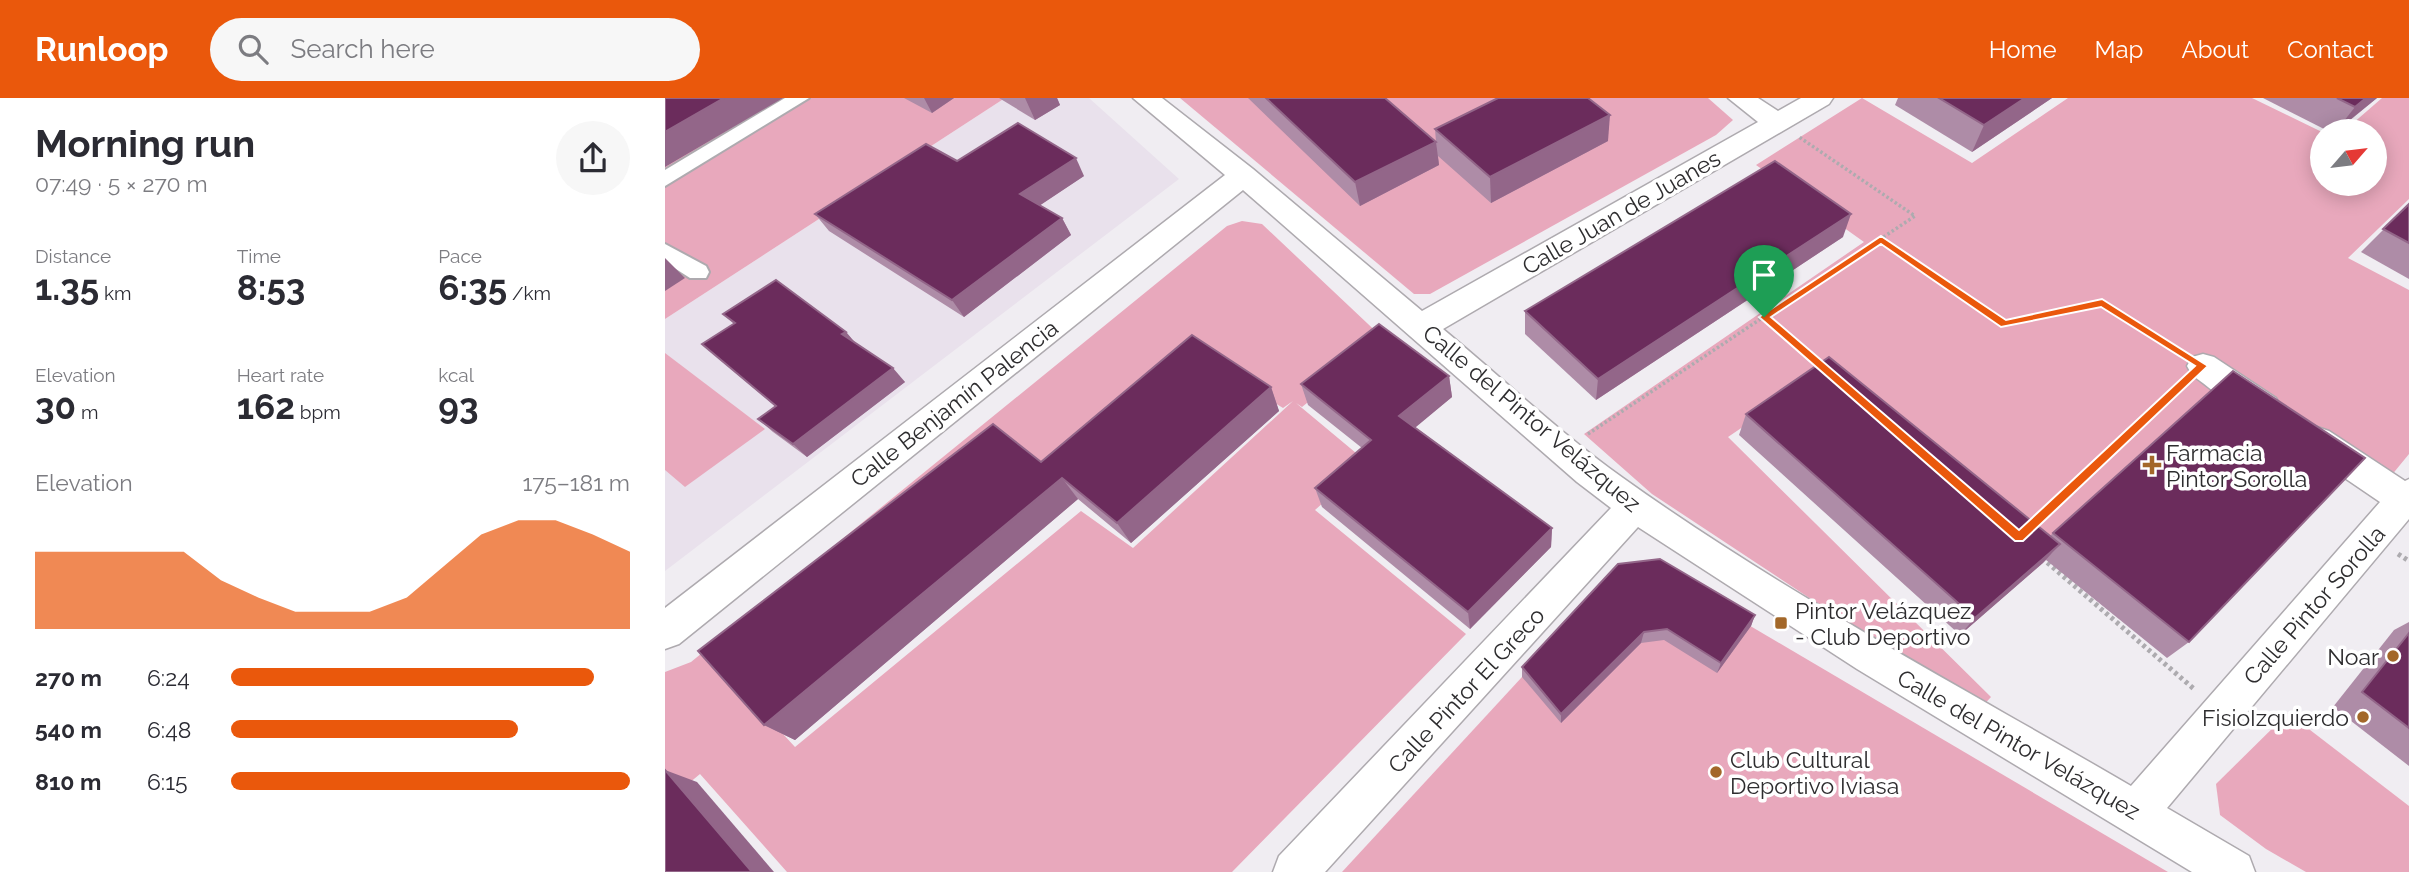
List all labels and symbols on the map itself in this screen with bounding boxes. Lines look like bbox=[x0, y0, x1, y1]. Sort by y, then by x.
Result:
north arrow bbox=[2310, 119, 2387, 196]
street label: Calle Juan de Juanes bbox=[1517, 144, 1725, 280]
pin bbox=[1734, 245, 1794, 317]
street label: Calle Benjamín Palencia bbox=[845, 314, 1063, 492]
street label: Calle del Pintor Velázquez bbox=[1418, 319, 1646, 517]
place label: Farmacia Pintor Sorolla bbox=[2166, 439, 2307, 492]
marker: Farmacia Pintor Sorolla bbox=[2144, 457, 2160, 473]
street label: Calle Pintor Sorolla bbox=[2238, 520, 2390, 690]
place label: Pintor Velázquez - Club Deportivo bbox=[1795, 597, 1971, 650]
street label: Calle Pintor El Greco bbox=[1382, 602, 1550, 778]
marker: Pintor Velázquez - Club Deportivo bbox=[1773, 615, 1789, 631]
place label: Noar bbox=[2327, 643, 2379, 670]
marker: Noar bbox=[2385, 648, 2401, 664]
street label: Calle del Pintor Velázquez bbox=[1893, 663, 2145, 825]
place label: FisioIzquierdo bbox=[2202, 704, 2349, 731]
marker: FisioIzquierdo bbox=[2355, 709, 2371, 725]
place label: Club Cultural Deportivo Iviasa bbox=[1730, 746, 1899, 799]
marker: Club Cultural Deportivo Iviasa bbox=[1708, 764, 1724, 780]

